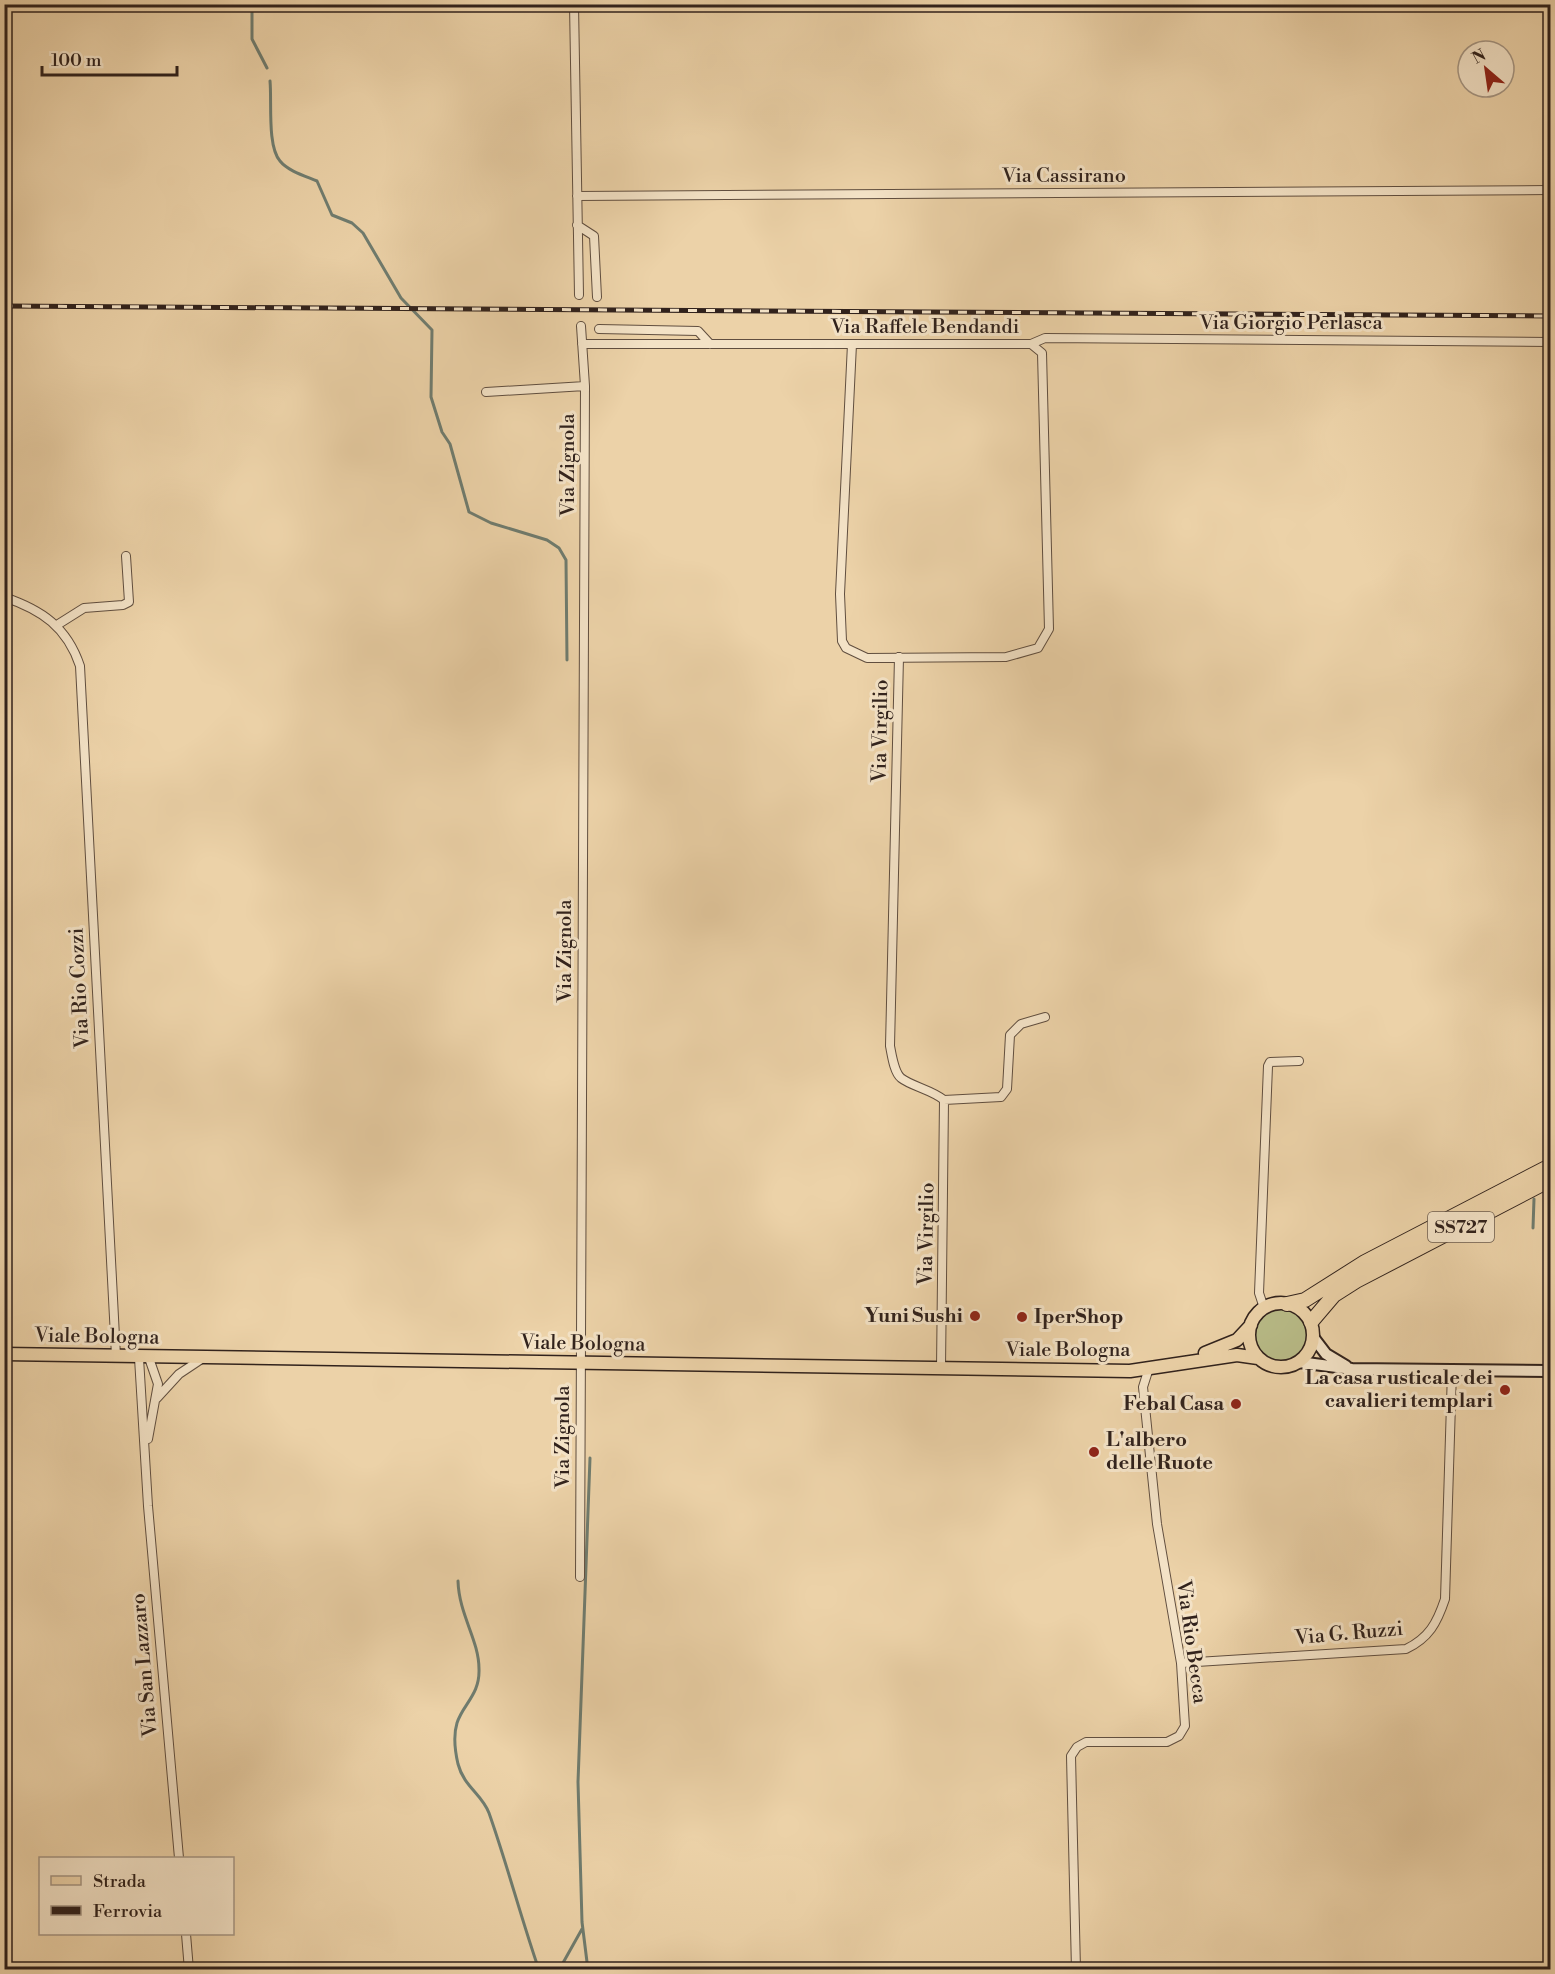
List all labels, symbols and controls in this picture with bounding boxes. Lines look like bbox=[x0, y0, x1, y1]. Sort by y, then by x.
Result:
scale bar bbox=[42, 39, 177, 77]
north arrow bbox=[1456, 39, 1516, 99]
text: N bbox=[1469, 45, 1490, 69]
text: 100 m bbox=[51, 49, 102, 72]
street label: Via Cassirano bbox=[1001, 164, 1126, 189]
street label: Via Giorgio Perlasca bbox=[1198, 311, 1383, 336]
street label: Via Raffele Bendandi bbox=[830, 315, 1020, 340]
street label: Via Zignola bbox=[556, 413, 581, 518]
street label: Via Virgilio bbox=[868, 679, 894, 784]
street label: Via Zignola bbox=[553, 899, 578, 1004]
street label: Via Rio Cozzi bbox=[64, 927, 96, 1050]
street label: Via Virgilio bbox=[914, 1182, 940, 1287]
road number: SS727 bbox=[1428, 1212, 1494, 1242]
place label: Yuni Sushi bbox=[864, 1304, 964, 1329]
place label: IperShop bbox=[1034, 1305, 1124, 1330]
marker: Yuni Sushi bbox=[968, 1309, 982, 1323]
marker: IperShop bbox=[1015, 1310, 1029, 1324]
street label: Viale Bologna bbox=[33, 1323, 161, 1351]
street label: Viale Bologna bbox=[519, 1330, 647, 1358]
street label: Viale Bologna bbox=[1005, 1338, 1131, 1363]
place label: La casa rusticale dei cavalieri templari bbox=[1305, 1366, 1494, 1414]
marker: La casa rusticale dei cavalieri templari bbox=[1498, 1383, 1512, 1397]
street label: Via Zignola bbox=[551, 1385, 576, 1490]
place label: Febal Casa bbox=[1123, 1392, 1224, 1417]
marker: Febal Casa bbox=[1229, 1397, 1243, 1411]
place label: L'albero delle Ruote bbox=[1106, 1428, 1213, 1476]
marker: L'albero delle Ruote bbox=[1087, 1445, 1101, 1459]
street label: Via Rio Becca bbox=[1170, 1578, 1212, 1706]
street label: Via San Lazzaro bbox=[126, 1592, 164, 1739]
street label: Via G. Ruzzi bbox=[1293, 1617, 1404, 1651]
legend bbox=[39, 1857, 234, 1935]
text: Strada bbox=[93, 1870, 147, 1893]
text: Ferrovia bbox=[93, 1900, 163, 1923]

